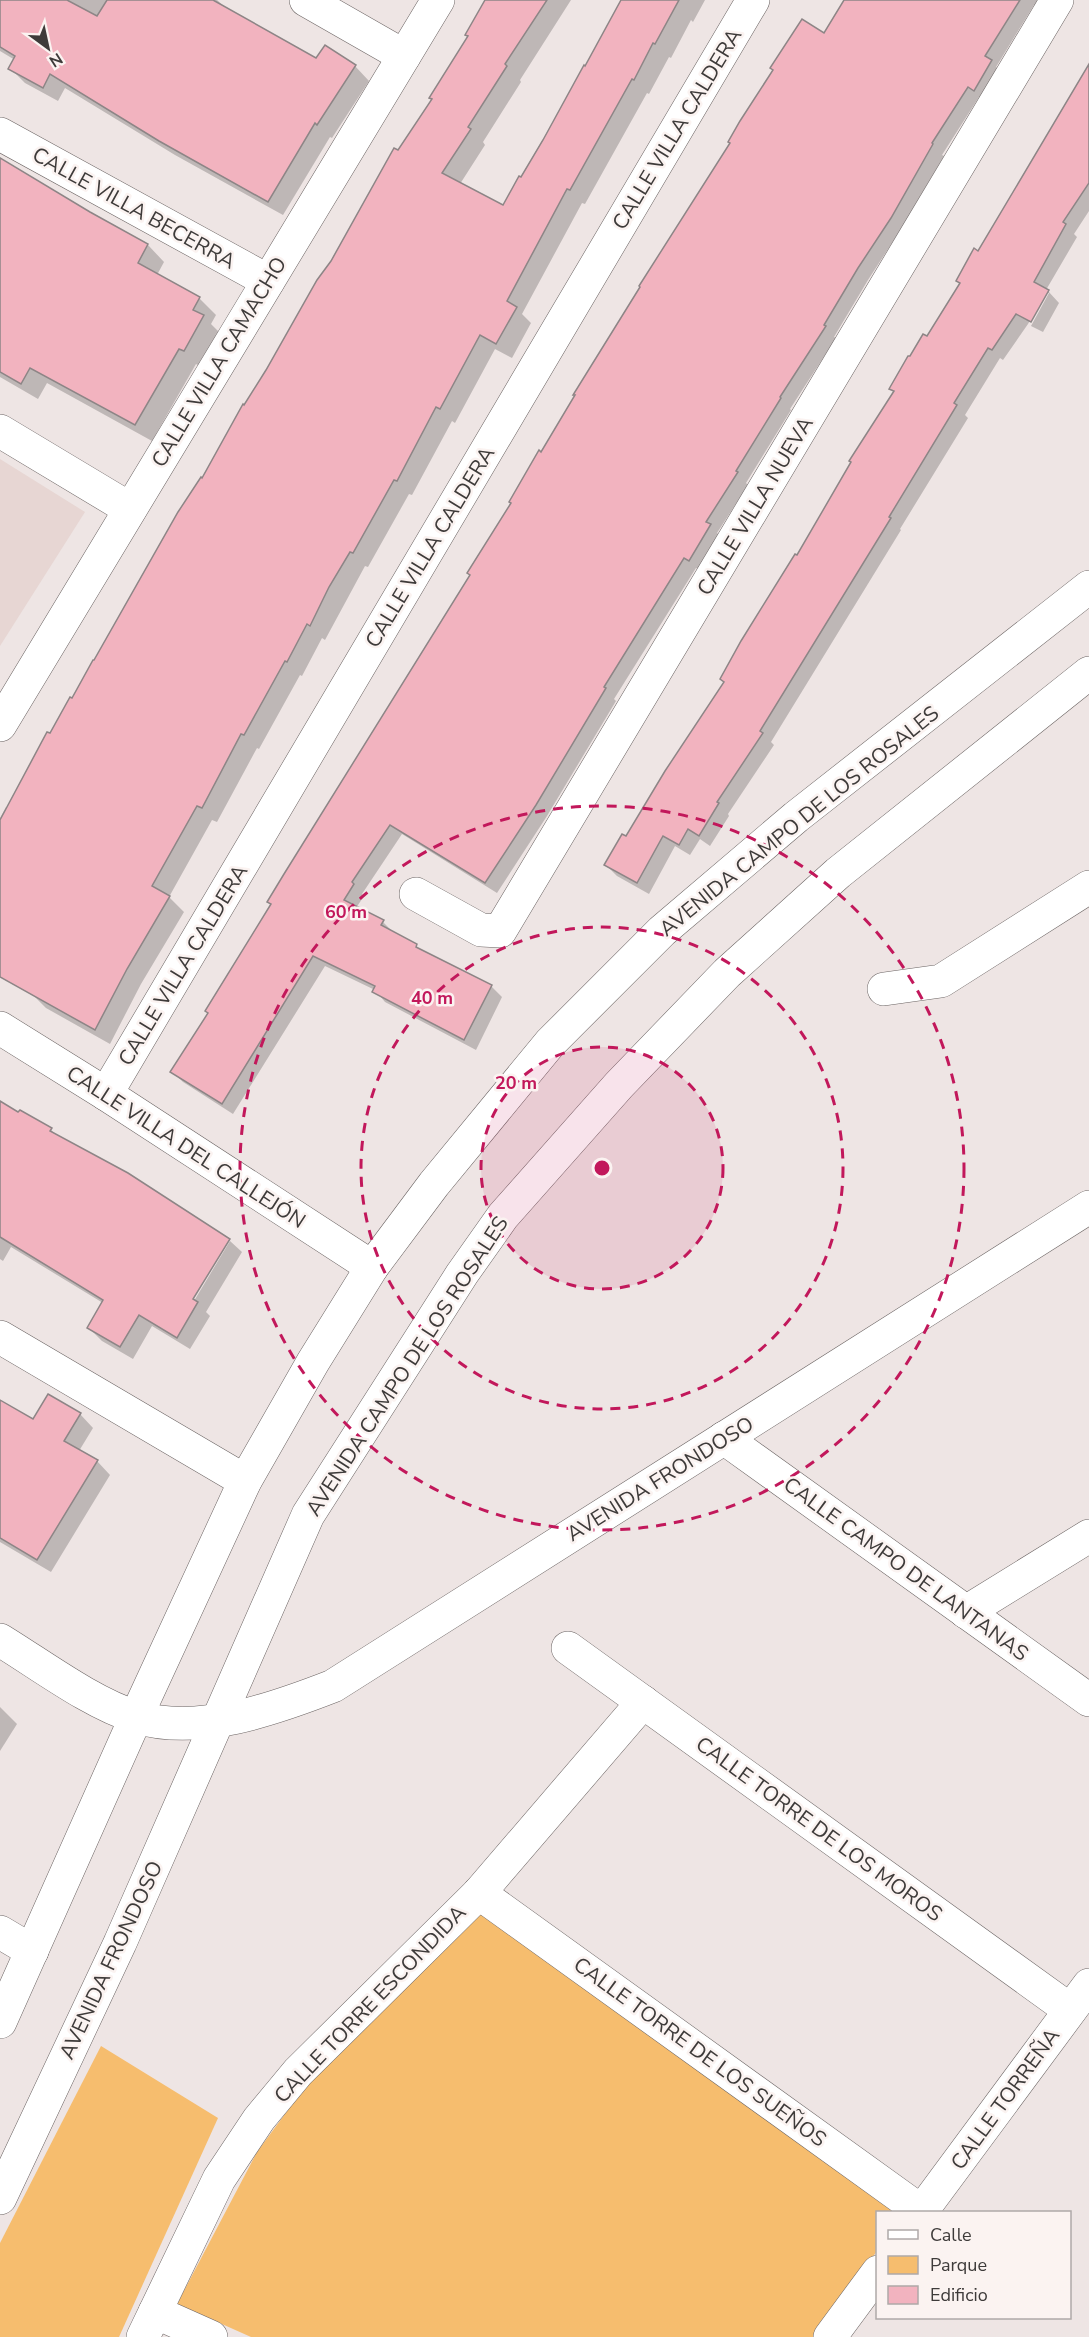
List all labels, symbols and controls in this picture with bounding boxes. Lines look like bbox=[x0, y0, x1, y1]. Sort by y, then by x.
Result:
north arrow bbox=[18, 18, 78, 78]
street label: CALLE VILLA CALDERA bbox=[606, 23, 748, 235]
text: N bbox=[45, 47, 67, 72]
street label: CALLE VILLA BECERRA bbox=[27, 140, 241, 276]
street label: CALLE VILLA CAMACHO bbox=[145, 252, 293, 472]
street label: CALLE VILLA NUEVA bbox=[690, 411, 820, 601]
street label: CALLE VILLA CALDERA bbox=[359, 441, 501, 653]
street label: AVENIDA CAMPO DE LOS ROSALES bbox=[653, 699, 945, 943]
street label: CALLE VILLA CALDERA bbox=[112, 859, 254, 1071]
text: 60 m bbox=[325, 900, 367, 924]
text: 40 m bbox=[411, 986, 453, 1010]
street label: CALLE VILLA DEL CALLEJÓN bbox=[61, 1059, 311, 1235]
text: 20 m bbox=[495, 1071, 537, 1095]
centre of rings bbox=[592, 1158, 612, 1178]
street label: AVENIDA CAMPO DE LOS ROSALES bbox=[299, 1211, 515, 1521]
street label: AVENIDA FRONDOSO bbox=[561, 1410, 759, 1548]
street label: CALLE CAMPO DE LANTANAS bbox=[778, 1471, 1034, 1667]
street label: CALLE TORRE DE LOS MOROS bbox=[690, 1730, 948, 1928]
street label: AVENIDA FRONDOSO bbox=[53, 1856, 169, 2064]
street label: CALLE TORRE ESCONDIDA bbox=[268, 1899, 472, 2109]
street label: CALLE TORRE DE LOS SUEÑOS bbox=[568, 1951, 832, 2153]
street label: CALLE TORREÑA bbox=[944, 2023, 1066, 2175]
legend bbox=[876, 2211, 1071, 2319]
text: Calle bbox=[930, 2223, 972, 2247]
text: Parque bbox=[930, 2253, 987, 2277]
text: Edificio bbox=[930, 2283, 988, 2307]

